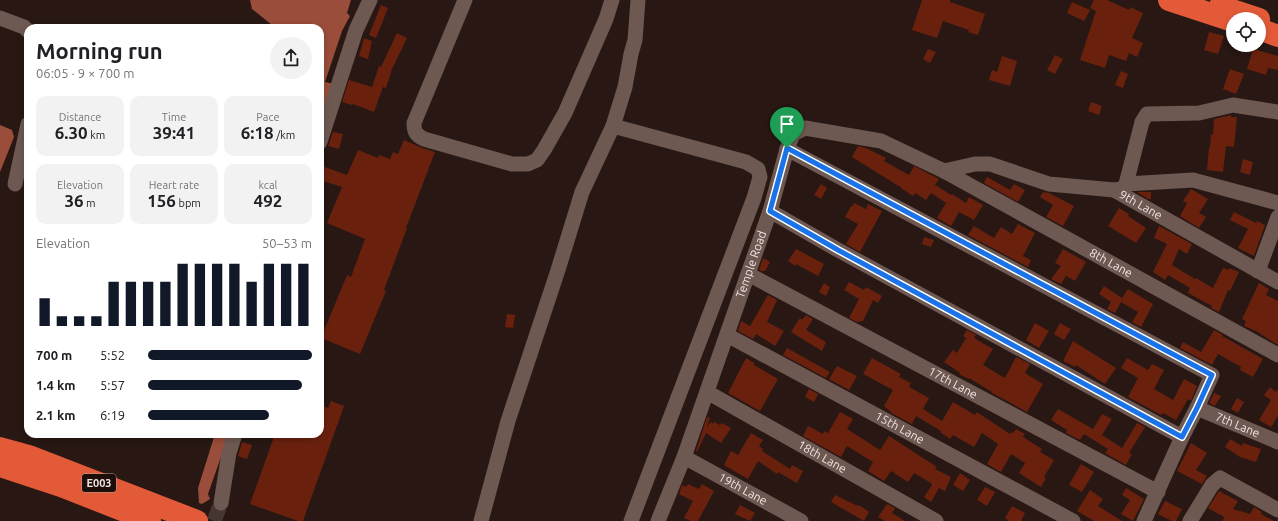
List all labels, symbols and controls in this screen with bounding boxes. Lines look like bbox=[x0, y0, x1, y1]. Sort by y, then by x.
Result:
map controls bbox=[1226, 12, 1266, 52]
button: locate bbox=[1226, 12, 1266, 52]
button: share bbox=[270, 37, 312, 79]
text: Morning run bbox=[36, 38, 163, 63]
text: 06:05 · 9 × 700 m bbox=[36, 66, 135, 80]
pin bbox=[770, 107, 804, 148]
text: Distance bbox=[59, 111, 101, 123]
text: Time bbox=[162, 111, 186, 123]
text: Pace bbox=[256, 111, 280, 123]
icon: arrive bbox=[776, 113, 798, 135]
text: 6.30 bbox=[55, 123, 88, 142]
text: 39:41 bbox=[153, 123, 195, 142]
text: 6:18 bbox=[241, 123, 274, 142]
text: km bbox=[88, 129, 105, 141]
text: /km bbox=[274, 129, 295, 141]
text: Elevation bbox=[57, 179, 103, 191]
text: Heart rate bbox=[149, 179, 199, 191]
text: kcal bbox=[259, 179, 278, 191]
street label: 9th Lane bbox=[1117, 187, 1165, 222]
text: 36 bbox=[64, 191, 84, 210]
text: 156 bbox=[147, 191, 176, 210]
text: 492 bbox=[254, 191, 282, 210]
text: m bbox=[84, 197, 96, 209]
text: bpm bbox=[176, 197, 201, 209]
street label: Temple Road bbox=[733, 229, 769, 300]
text: Elevation bbox=[36, 236, 90, 250]
text: 50–53 m bbox=[262, 236, 312, 250]
street label: 8th Lane bbox=[1087, 246, 1135, 280]
text: 700 m bbox=[36, 348, 72, 362]
text: 5:52 bbox=[100, 348, 125, 362]
street label: 17th Lane bbox=[926, 364, 980, 401]
text: 1.4 km bbox=[36, 378, 75, 392]
text: 5:57 bbox=[100, 378, 125, 392]
text: 2.1 km bbox=[36, 408, 75, 422]
text: 6:19 bbox=[100, 408, 125, 422]
street label: 15th Lane bbox=[873, 409, 927, 446]
street label: 7th Lane bbox=[1214, 410, 1262, 440]
street label: 18th Lane bbox=[796, 438, 849, 475]
street label: 19th Lane bbox=[716, 470, 770, 507]
road number: E003 bbox=[82, 474, 116, 492]

